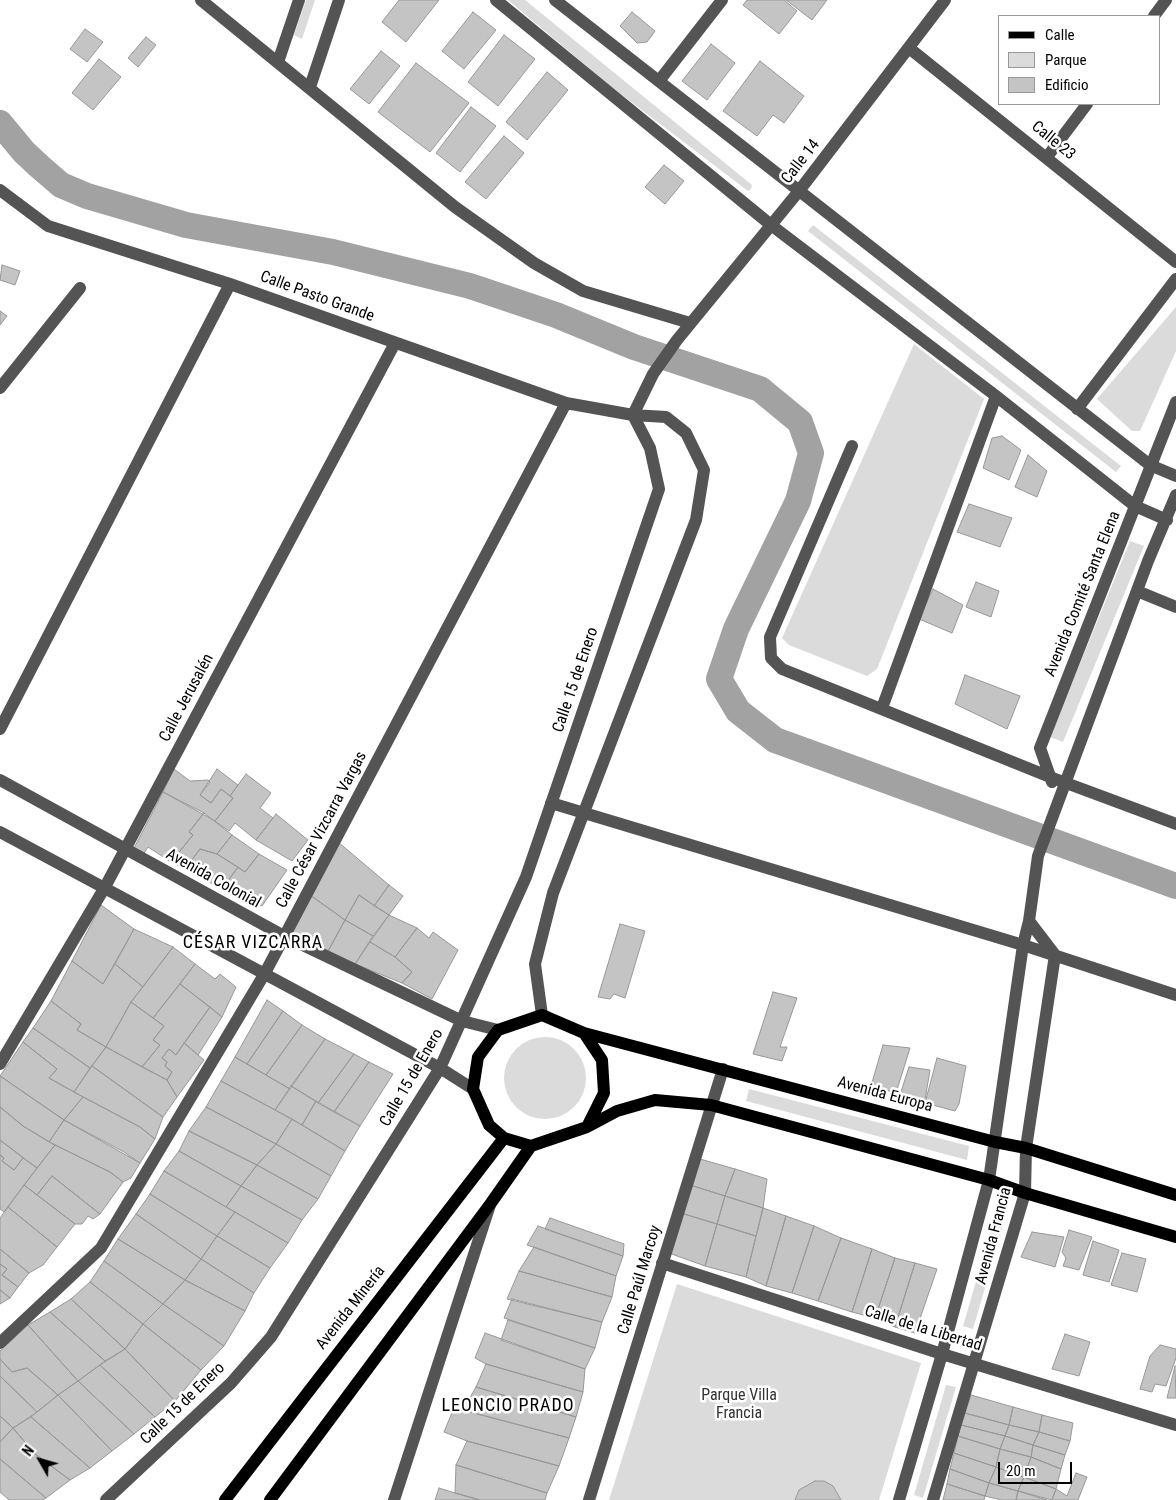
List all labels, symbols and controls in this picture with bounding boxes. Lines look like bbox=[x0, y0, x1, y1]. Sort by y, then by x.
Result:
legend bbox=[998, 15, 1161, 105]
text: Calle bbox=[1045, 26, 1075, 44]
text: Parque bbox=[1045, 51, 1087, 69]
text: Edificio bbox=[1045, 76, 1088, 94]
street label: Calle 23 bbox=[1027, 117, 1079, 165]
street label: Calle 14 bbox=[778, 136, 824, 188]
street label: Calle Pasto Grande bbox=[257, 267, 377, 327]
street label: Avenida Comité Santa Elena bbox=[1041, 508, 1125, 680]
street label: Calle 15 de Enero bbox=[549, 625, 603, 735]
street label: Calle Jerusalén bbox=[156, 651, 218, 745]
street label: Calle César Vizcarra Vargas bbox=[273, 748, 371, 912]
street label: Avenida Colonial bbox=[162, 845, 264, 913]
district label: CÉSAR VIZCARRA bbox=[181, 932, 325, 954]
street label: Calle 15 de Enero bbox=[376, 1026, 448, 1130]
street label: Avenida Europa bbox=[835, 1073, 935, 1117]
street label: Avenida Francia bbox=[972, 1185, 1016, 1287]
street label: Calle Paúl Marcoy bbox=[614, 1223, 666, 1337]
street label: Avenida Minería bbox=[312, 1262, 390, 1354]
street label: Calle de la Libertad bbox=[862, 1302, 984, 1356]
street label: Calle 15 de Enero bbox=[137, 1359, 229, 1449]
park label: Parque Villa Francia bbox=[701, 1386, 777, 1424]
district label: LEONCIO PRADO bbox=[440, 1395, 576, 1417]
north arrow bbox=[15, 1435, 65, 1485]
text: N bbox=[19, 1442, 37, 1459]
scale bar bbox=[1001, 1452, 1075, 1484]
text: 20 m bbox=[1006, 1462, 1036, 1480]

